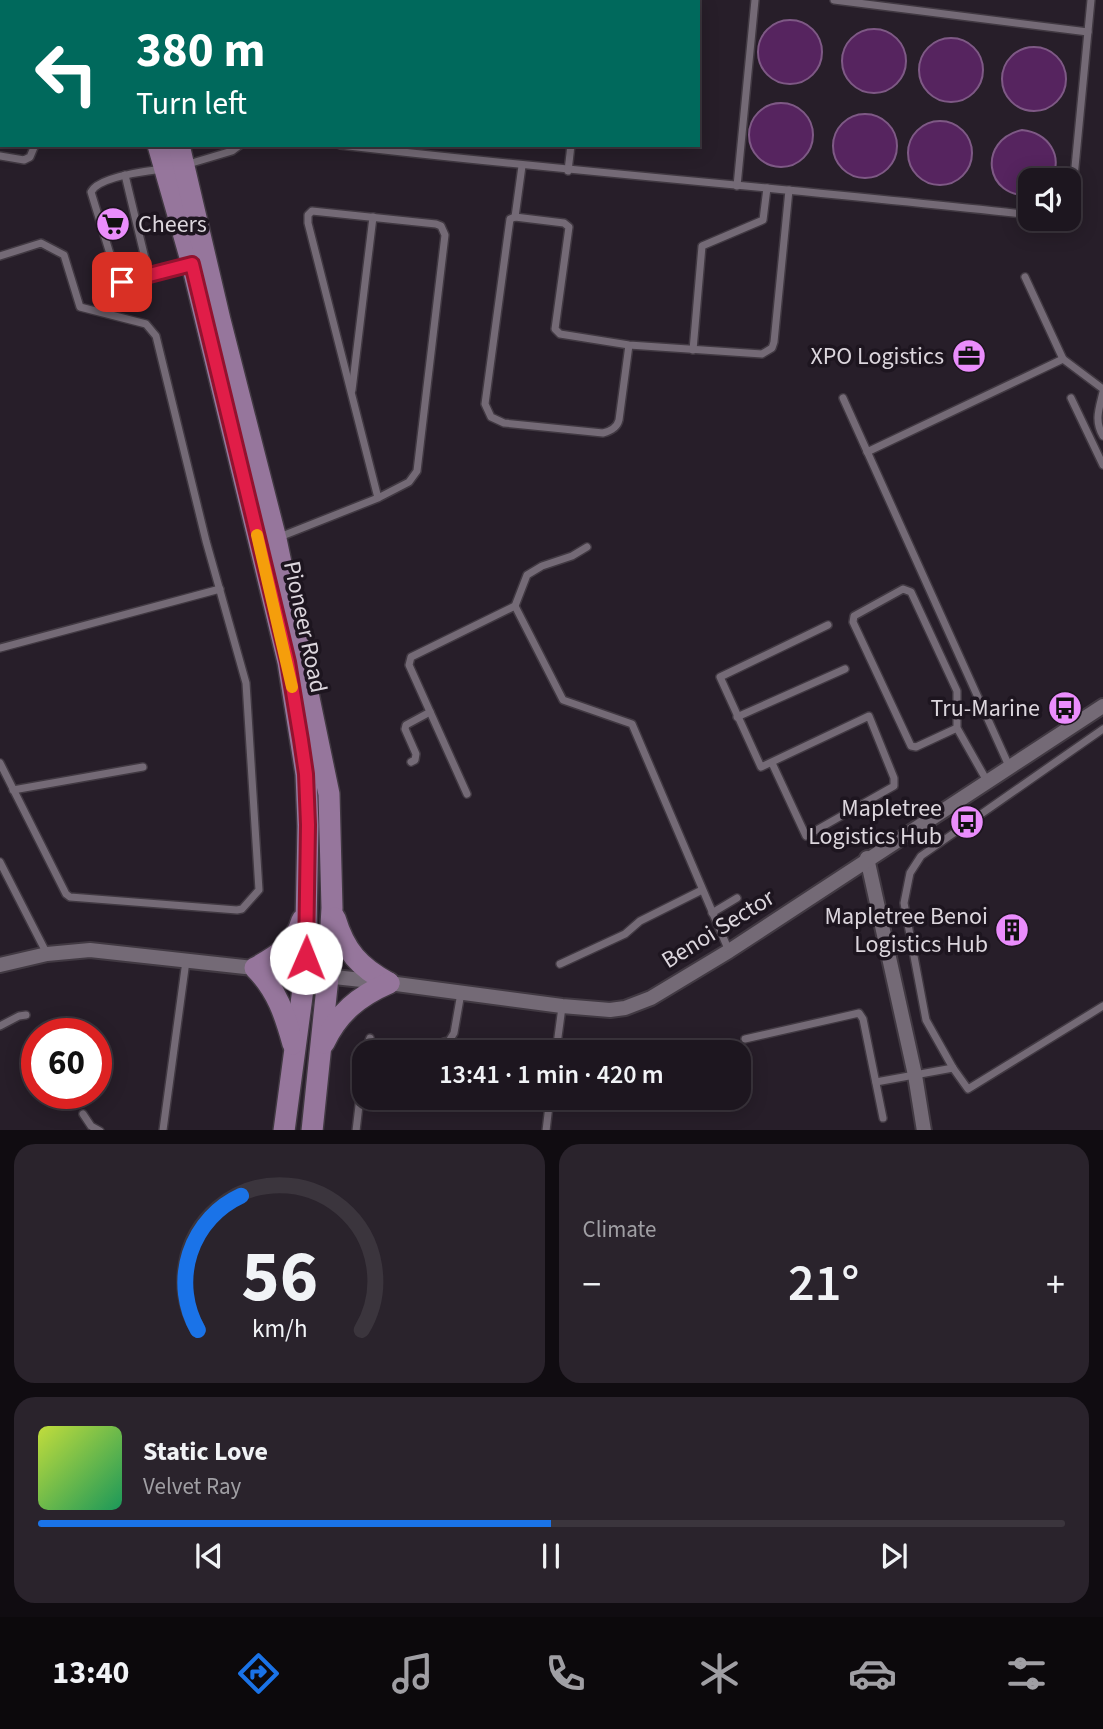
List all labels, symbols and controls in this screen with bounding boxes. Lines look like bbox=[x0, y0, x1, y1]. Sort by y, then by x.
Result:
text: 380 m bbox=[136, 16, 265, 86]
icon: left bbox=[21, 28, 112, 119]
text: Turn left bbox=[136, 81, 247, 127]
map controls bbox=[1018, 168, 1081, 231]
button: sound bbox=[1018, 168, 1081, 231]
supermarket icon: Cheers bbox=[94, 205, 132, 243]
place label: Cheers bbox=[138, 207, 207, 242]
pin bbox=[92, 252, 152, 312]
icon: arrive bbox=[103, 263, 141, 301]
office icon: XPO Logistics bbox=[950, 337, 988, 375]
place label: XPO Logistics bbox=[810, 339, 944, 374]
street label: Pioneer Road bbox=[274, 558, 336, 696]
bus stop icon: Tru-Marine bbox=[1046, 689, 1084, 727]
place label: Tru-Marine bbox=[931, 691, 1040, 726]
place label: Mapletree Logistics Hub bbox=[808, 791, 942, 854]
bus stop icon: Mapletree Logistics Hub bbox=[948, 803, 986, 841]
street label: Benoi Sector bbox=[655, 880, 782, 978]
place label: Mapletree Benoi Logistics Hub bbox=[824, 899, 988, 962]
building icon: Mapletree Benoi Logistics Hub bbox=[993, 911, 1031, 949]
position arrow bbox=[269, 921, 343, 995]
speed limit sign: 60 bbox=[21, 1018, 112, 1109]
text: 13:41 · 1 min · 420 m bbox=[439, 1056, 664, 1093]
text: Climate bbox=[583, 1213, 656, 1246]
text: 56 bbox=[241, 1225, 318, 1329]
text: 21° bbox=[788, 1247, 859, 1321]
text: − bbox=[583, 1258, 601, 1312]
text: + bbox=[1046, 1258, 1065, 1312]
text: km/h bbox=[252, 1310, 307, 1346]
text: Static Love bbox=[143, 1433, 268, 1470]
text: Velvet Ray bbox=[143, 1470, 241, 1503]
icon: previous bbox=[190, 1537, 228, 1575]
icon: pause bbox=[532, 1537, 570, 1575]
icon: next bbox=[875, 1537, 913, 1575]
icon: directions bbox=[234, 1649, 283, 1698]
icon: music bbox=[388, 1649, 437, 1698]
icon: phone bbox=[541, 1649, 590, 1698]
icon: climate bbox=[695, 1649, 744, 1698]
icon: car bbox=[848, 1649, 897, 1698]
icon: filters bbox=[1002, 1649, 1051, 1698]
text: 13:40 bbox=[52, 1650, 129, 1696]

